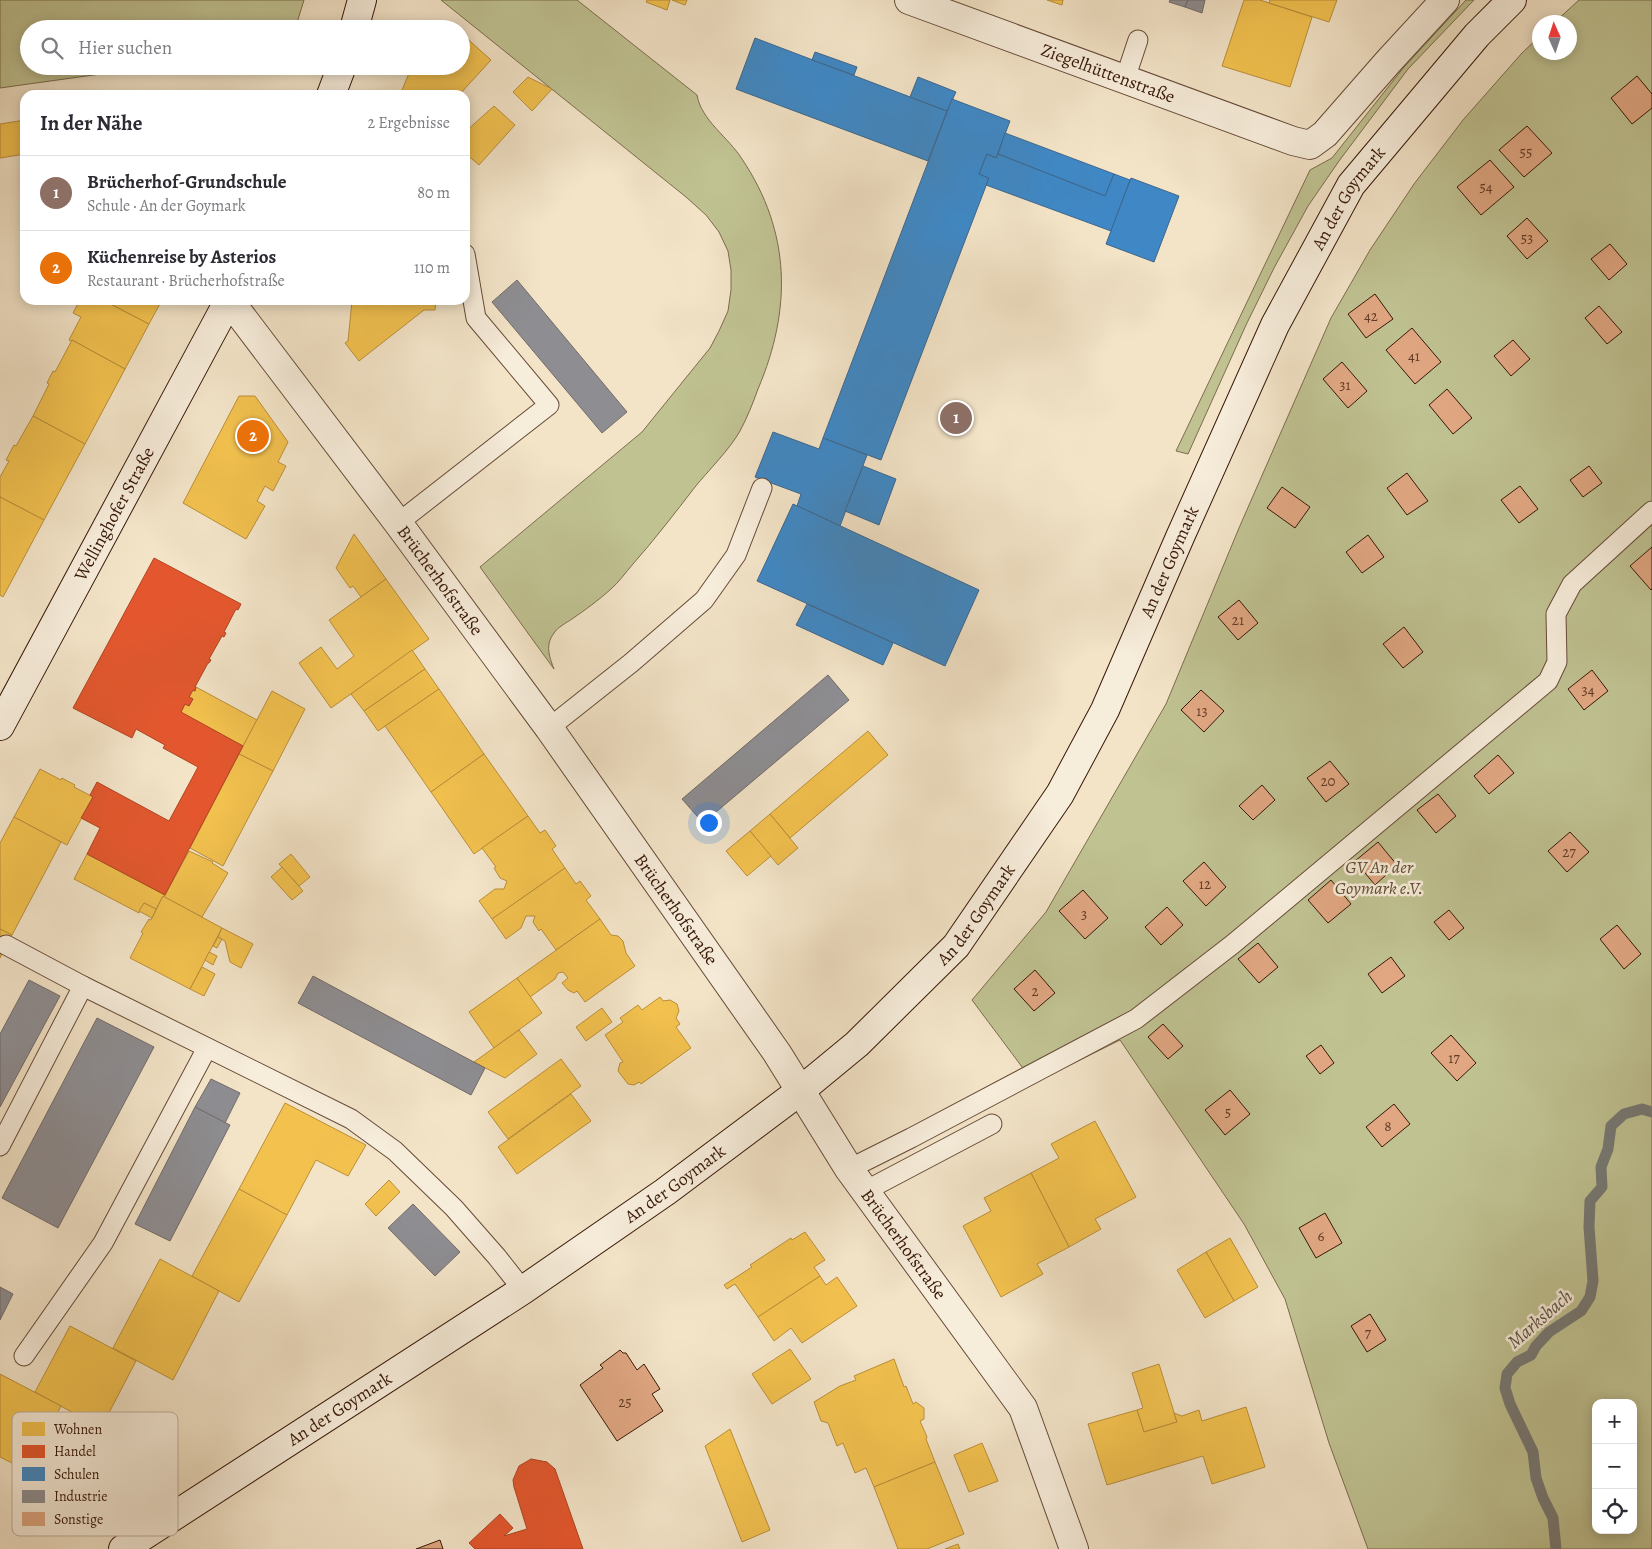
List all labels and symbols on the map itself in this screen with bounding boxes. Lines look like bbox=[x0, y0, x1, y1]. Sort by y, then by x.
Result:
north arrow bbox=[1532, 15, 1577, 60]
street label: Ziegelhüttenstraße bbox=[1038, 38, 1178, 109]
street label: An der Goymark bbox=[1306, 141, 1391, 255]
house number: 55 bbox=[1520, 142, 1532, 162]
house number: 54 bbox=[1479, 177, 1493, 197]
house number: 53 bbox=[1521, 228, 1533, 248]
house number: 42 bbox=[1364, 306, 1378, 326]
house number: 41 bbox=[1408, 346, 1420, 366]
house number: 31 bbox=[1339, 375, 1351, 395]
pin: 1 bbox=[940, 399, 972, 437]
pin: 2 bbox=[237, 417, 269, 455]
street label: Wellinghofer Straße bbox=[68, 443, 160, 586]
street label: An der Goymark bbox=[1134, 502, 1204, 622]
street label: Brücherhofstraße bbox=[392, 520, 489, 640]
house number: 21 bbox=[1232, 610, 1244, 630]
house number: 34 bbox=[1581, 680, 1595, 700]
house number: 13 bbox=[1196, 701, 1208, 721]
house number: 20 bbox=[1320, 771, 1336, 791]
your location bbox=[696, 810, 722, 836]
house number: 27 bbox=[1562, 842, 1576, 862]
street label: Brücherhofstraße bbox=[629, 849, 724, 970]
park label: GV An der Goymark e.V. bbox=[1335, 855, 1423, 900]
street label: An der Goymark bbox=[931, 859, 1021, 971]
house number: 12 bbox=[1199, 874, 1211, 894]
house number: 3 bbox=[1081, 904, 1087, 924]
house number: 2 bbox=[1031, 981, 1039, 1001]
house number: 17 bbox=[1448, 1048, 1460, 1068]
house number: 5 bbox=[1225, 1102, 1231, 1122]
house number: 8 bbox=[1384, 1116, 1392, 1136]
street label: An der Goymark bbox=[619, 1139, 730, 1229]
street label: Brücherhofstraße bbox=[856, 1184, 952, 1304]
house number: 6 bbox=[1318, 1226, 1325, 1246]
water label: Marksbach bbox=[1502, 1283, 1578, 1355]
house number: 7 bbox=[1365, 1323, 1372, 1343]
street label: An der Goymark bbox=[282, 1366, 396, 1452]
house number: 25 bbox=[618, 1392, 632, 1412]
legend bbox=[12, 1412, 178, 1536]
text: Wohnen bbox=[53, 1420, 102, 1439]
text: Handel bbox=[54, 1442, 96, 1461]
text: Schulen bbox=[54, 1465, 100, 1484]
text: Industrie bbox=[54, 1487, 108, 1506]
text: Sonstige bbox=[54, 1510, 103, 1529]

